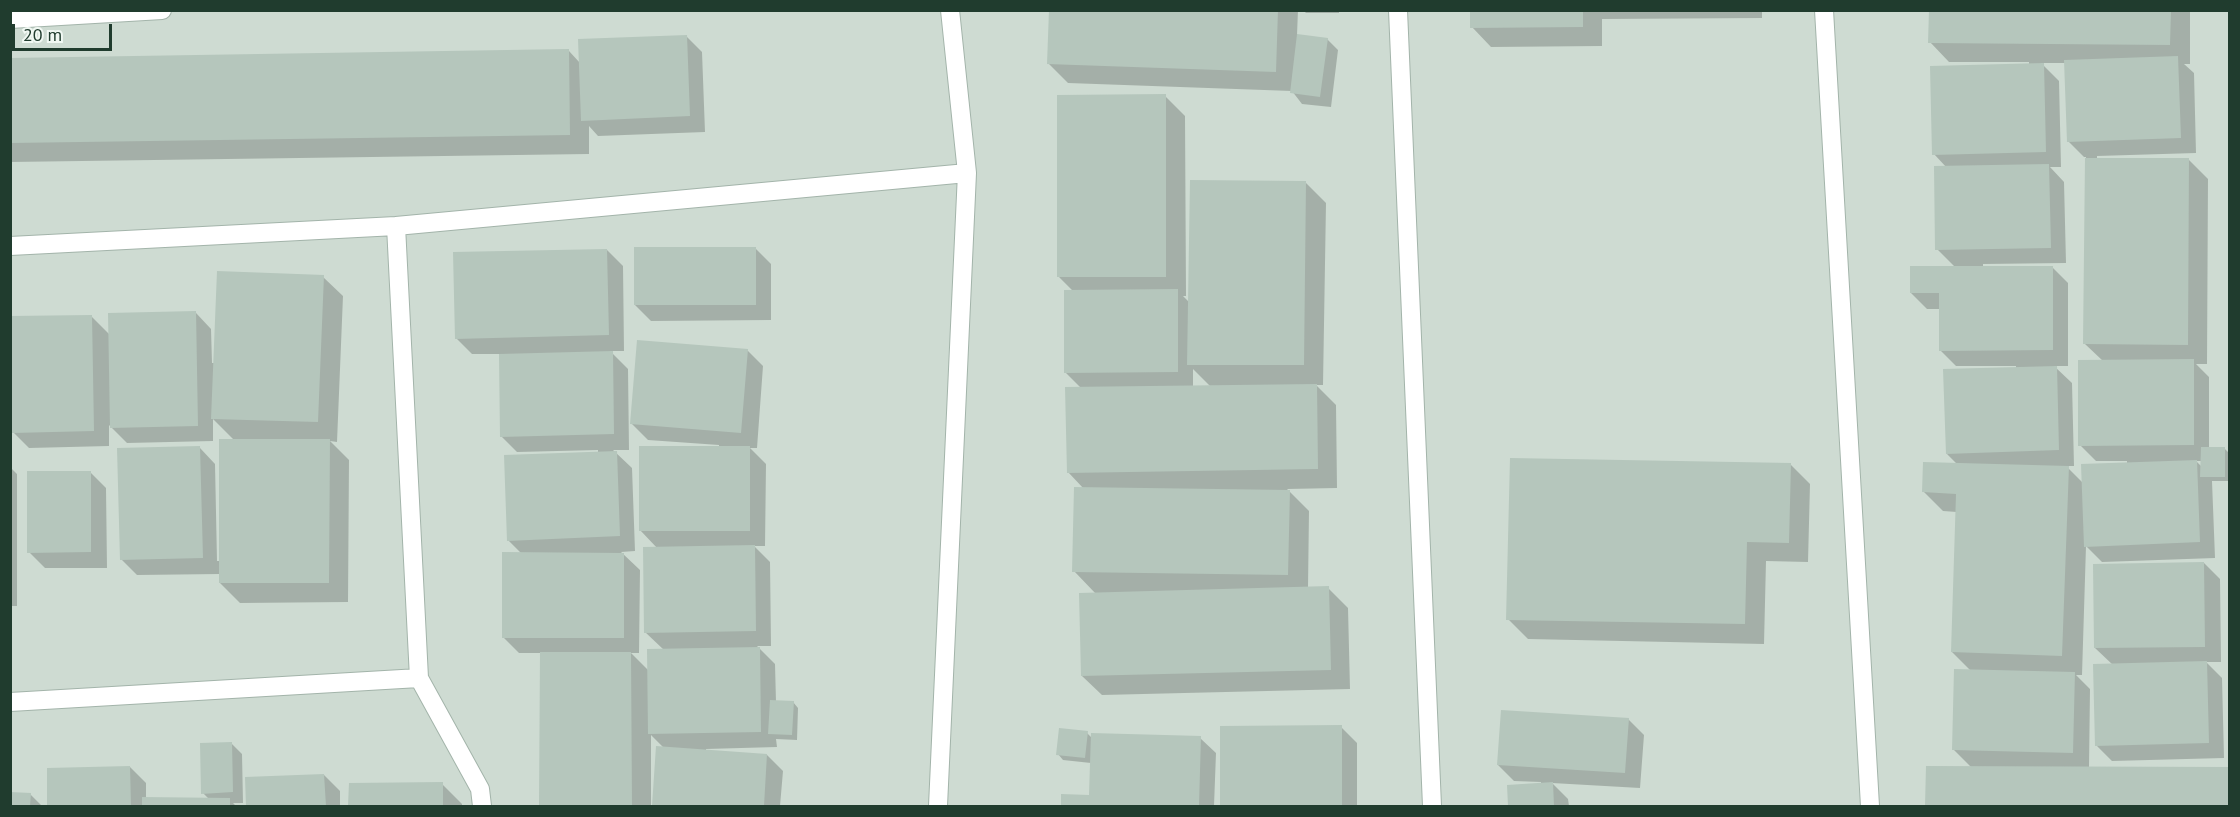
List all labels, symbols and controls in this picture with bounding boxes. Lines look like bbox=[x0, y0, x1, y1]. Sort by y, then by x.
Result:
scale bar bbox=[15, 12, 116, 50]
text: 20 m bbox=[23, 23, 62, 46]

